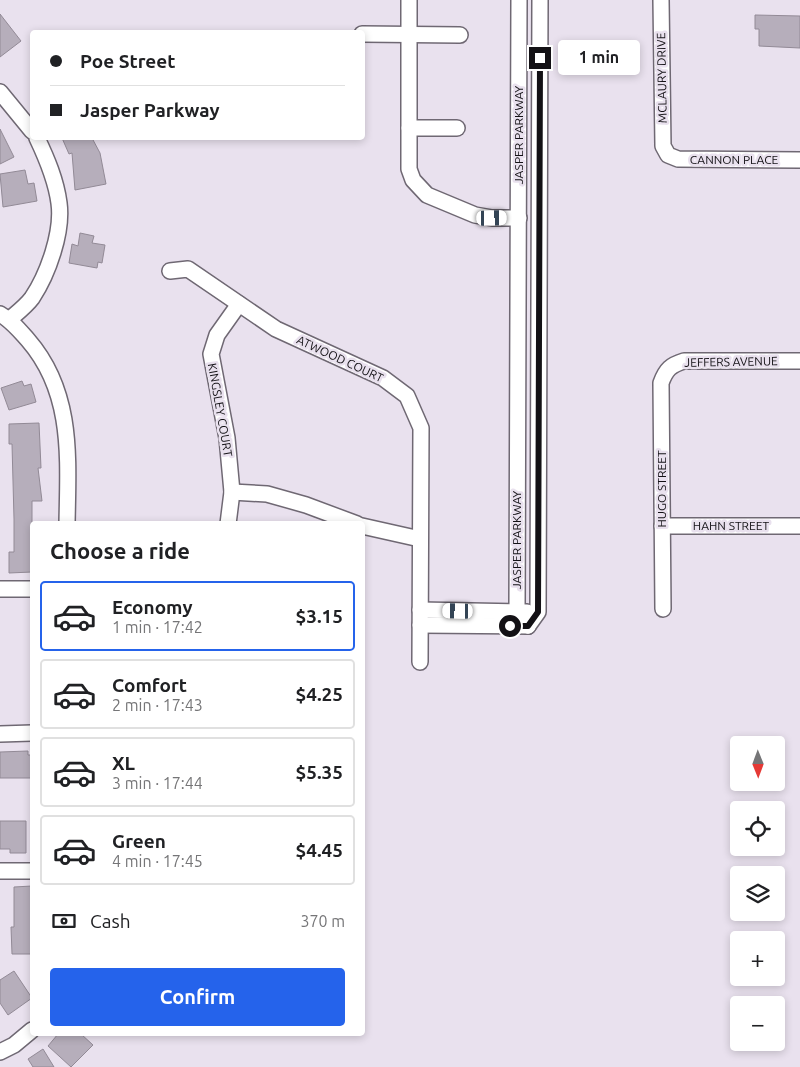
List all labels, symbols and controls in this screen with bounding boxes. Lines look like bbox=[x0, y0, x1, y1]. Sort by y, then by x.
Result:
street label: MCLAURY DRIVE bbox=[654, 32, 669, 123]
callout: 1 min bbox=[558, 40, 640, 76]
route end bbox=[529, 47, 551, 69]
text: 1 min bbox=[579, 48, 619, 66]
text: Poe Street bbox=[80, 50, 175, 72]
street label: JASPER PARKWAY bbox=[512, 86, 525, 184]
text: Jasper Parkway bbox=[80, 99, 220, 121]
street label: CANNON PLACE bbox=[690, 153, 779, 166]
car bbox=[476, 210, 507, 226]
street label: ATWOOD COURT bbox=[295, 333, 386, 384]
street label: JEFFERS AVENUE bbox=[684, 354, 778, 369]
street label: KINGSLEY COURT bbox=[206, 362, 235, 458]
street label: HUGO STREET bbox=[655, 450, 668, 528]
street label: JASPER PARKWAY bbox=[510, 491, 523, 589]
street label: HAHN STREET bbox=[693, 519, 770, 532]
text: Choose a ride bbox=[50, 538, 190, 563]
icon: car bbox=[52, 594, 97, 639]
text: Economy bbox=[112, 596, 193, 618]
car bbox=[442, 603, 473, 619]
text: $3.15 bbox=[295, 605, 343, 627]
route start bbox=[499, 615, 521, 637]
text: 1 min · 17:42 bbox=[112, 618, 203, 636]
icon: car bbox=[52, 672, 97, 717]
text: Comfort bbox=[112, 674, 187, 696]
text: $4.25 bbox=[295, 683, 343, 705]
text: 2 min · 17:43 bbox=[112, 696, 203, 714]
north arrow bbox=[730, 736, 785, 791]
map controls bbox=[730, 736, 785, 1051]
icon: car bbox=[52, 750, 97, 795]
text: XL bbox=[112, 752, 135, 774]
text: $5.35 bbox=[295, 761, 343, 783]
text: 3 min · 17:44 bbox=[112, 774, 203, 792]
button: locate bbox=[730, 801, 785, 856]
icon: car bbox=[52, 828, 97, 873]
text: Green bbox=[112, 830, 166, 852]
text: $4.45 bbox=[295, 839, 343, 861]
text: 4 min · 17:45 bbox=[112, 852, 203, 870]
button: layers bbox=[730, 866, 785, 921]
icon: cash bbox=[50, 907, 78, 935]
text: Cash bbox=[90, 910, 131, 932]
text: 370 m bbox=[300, 912, 345, 930]
button: + bbox=[730, 931, 785, 986]
button: Confirm bbox=[50, 968, 345, 1026]
button: − bbox=[730, 996, 785, 1051]

